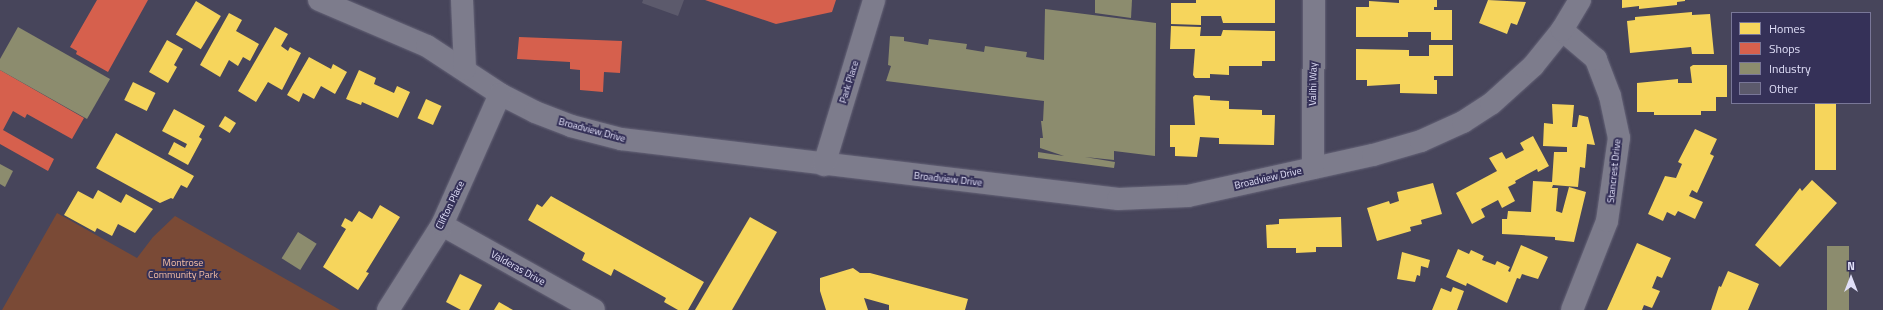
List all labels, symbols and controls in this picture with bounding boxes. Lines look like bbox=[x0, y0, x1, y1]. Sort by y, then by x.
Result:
legend bbox=[1731, 12, 1871, 104]
text: Homes bbox=[1769, 19, 1805, 38]
text: Shops bbox=[1769, 39, 1800, 58]
street label: Park Place bbox=[837, 59, 861, 105]
text: Industry bbox=[1769, 59, 1811, 78]
street label: Valihi Way bbox=[1307, 62, 1319, 106]
text: Other bbox=[1769, 79, 1798, 98]
street label: Broadview Drive bbox=[557, 115, 627, 145]
street label: Stancrest Drive bbox=[1605, 138, 1623, 204]
street label: Broadview Drive bbox=[1233, 164, 1303, 192]
street label: Broadview Drive bbox=[913, 169, 983, 189]
street label: Clifton Place bbox=[433, 179, 467, 231]
street label: Valderas Drive bbox=[489, 248, 547, 288]
park label: Montrose Community Park bbox=[148, 256, 218, 280]
north arrow bbox=[1831, 258, 1871, 298]
text: N bbox=[1847, 258, 1855, 274]

